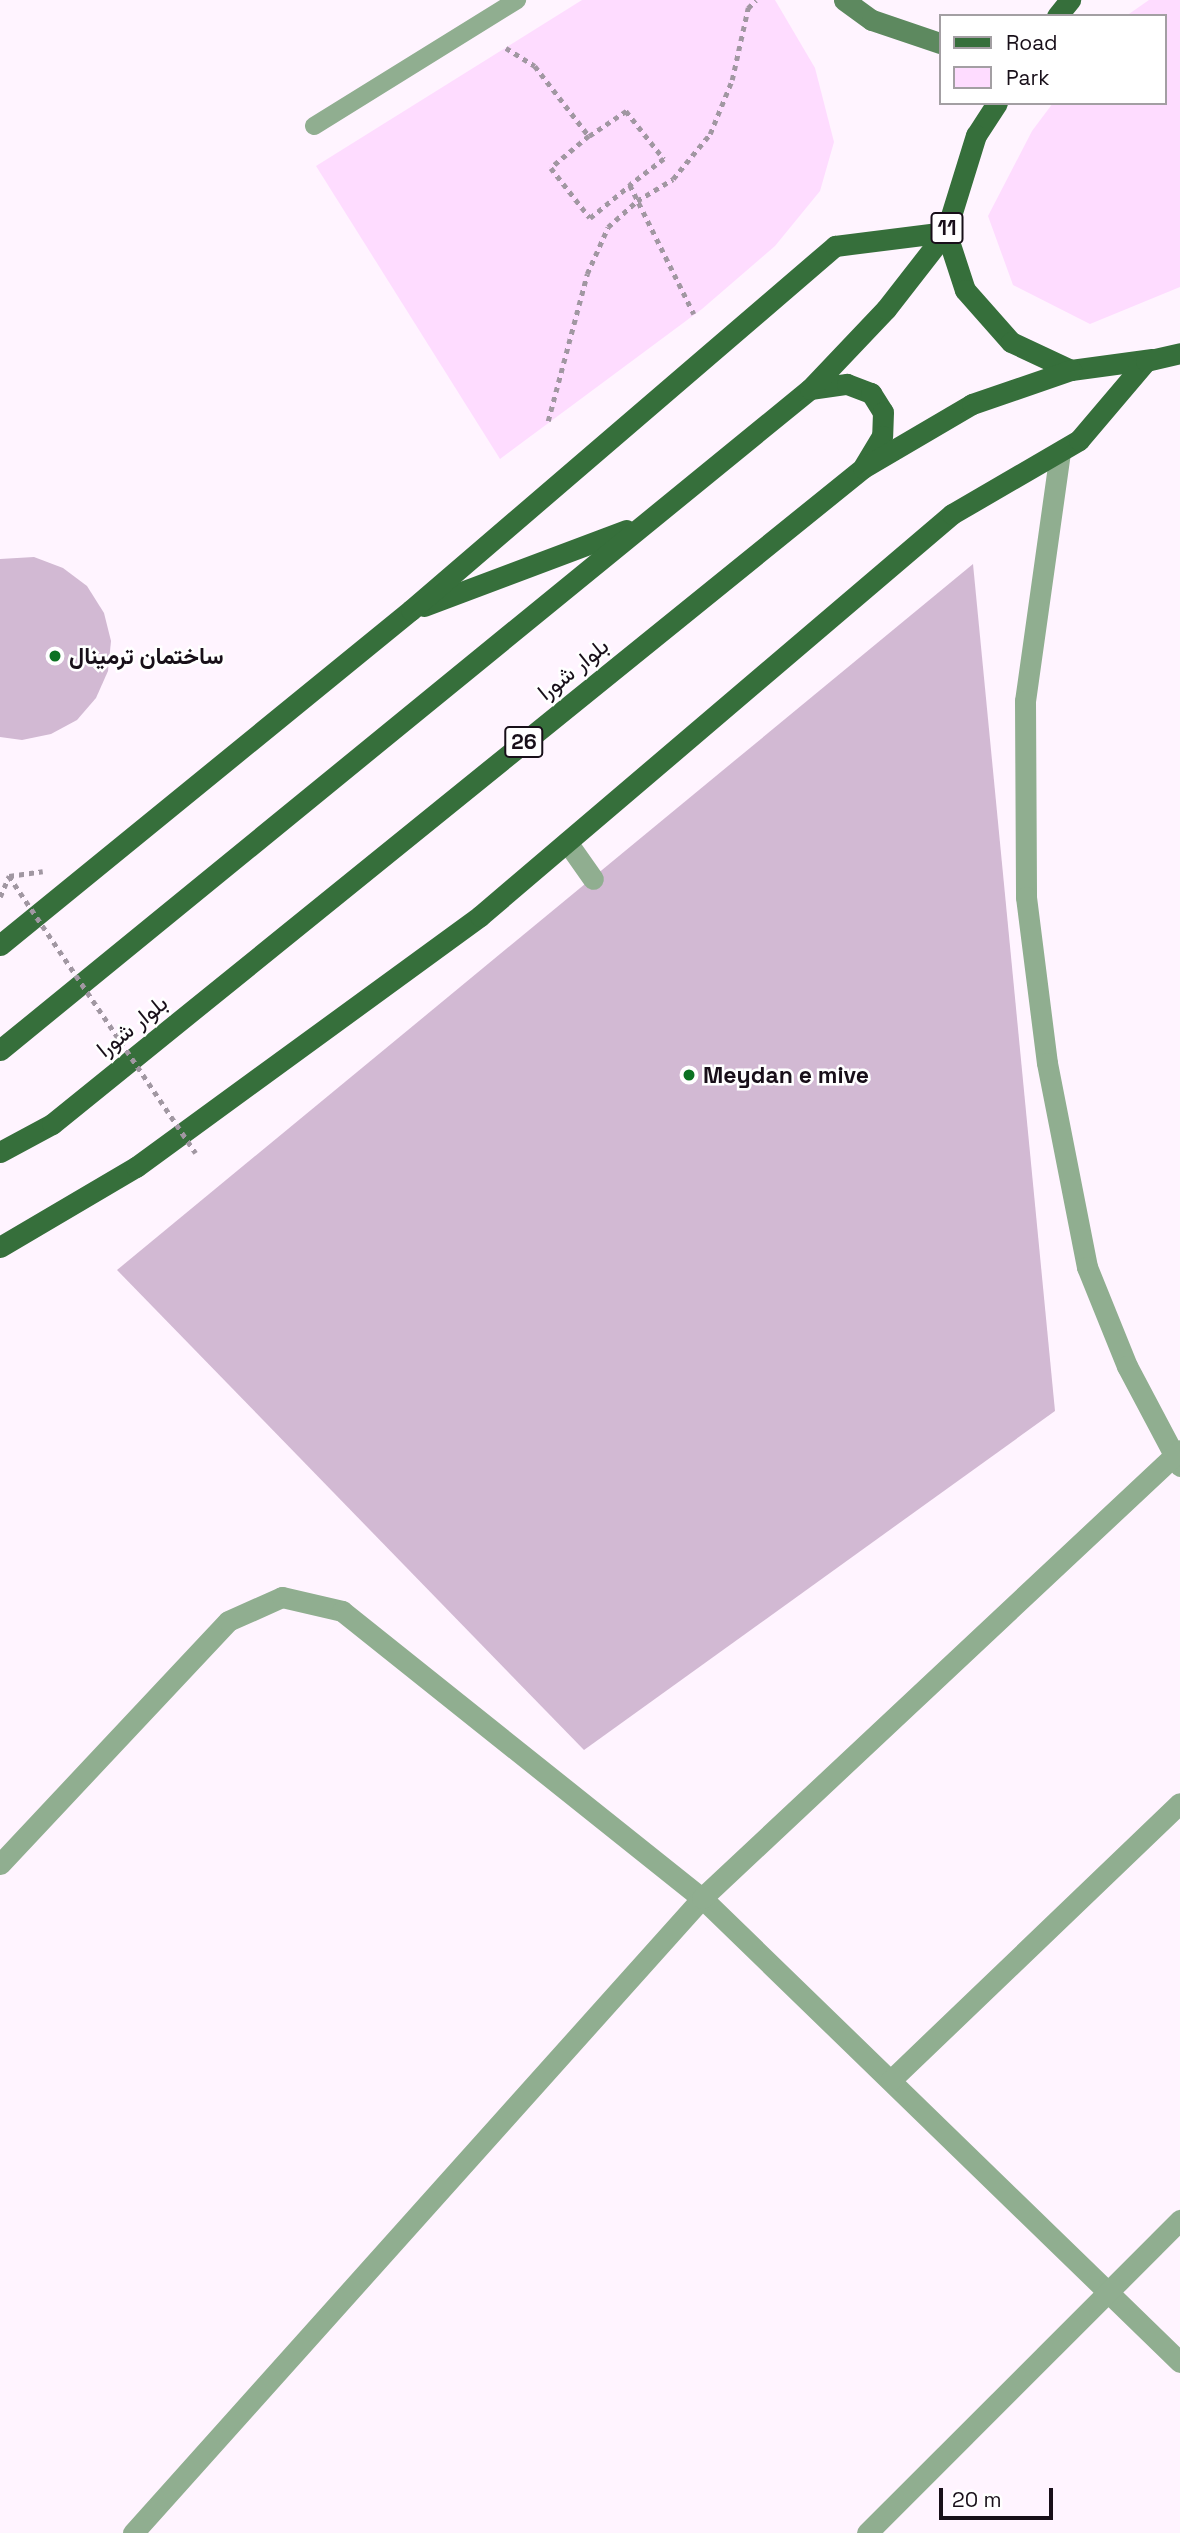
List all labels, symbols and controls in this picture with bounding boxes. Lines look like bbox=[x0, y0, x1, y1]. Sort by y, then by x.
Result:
legend bbox=[939, 14, 1166, 105]
text: Road bbox=[1006, 29, 1058, 56]
text: Park bbox=[1006, 64, 1050, 91]
road number: 11 bbox=[930, 210, 964, 246]
street label: بلوار شورا bbox=[532, 632, 614, 706]
place label: ساختمان ترمینال bbox=[69, 642, 224, 670]
marker: ساختمان ترمینال bbox=[47, 648, 63, 664]
road number: 26 bbox=[503, 724, 545, 760]
street label: بلوار شورا bbox=[91, 989, 173, 1063]
place label: Meydan e mive bbox=[703, 1061, 869, 1089]
marker: Meydan e mive bbox=[681, 1067, 697, 1083]
scale bar bbox=[942, 2474, 1056, 2518]
text: 20 m bbox=[952, 2486, 1002, 2513]

